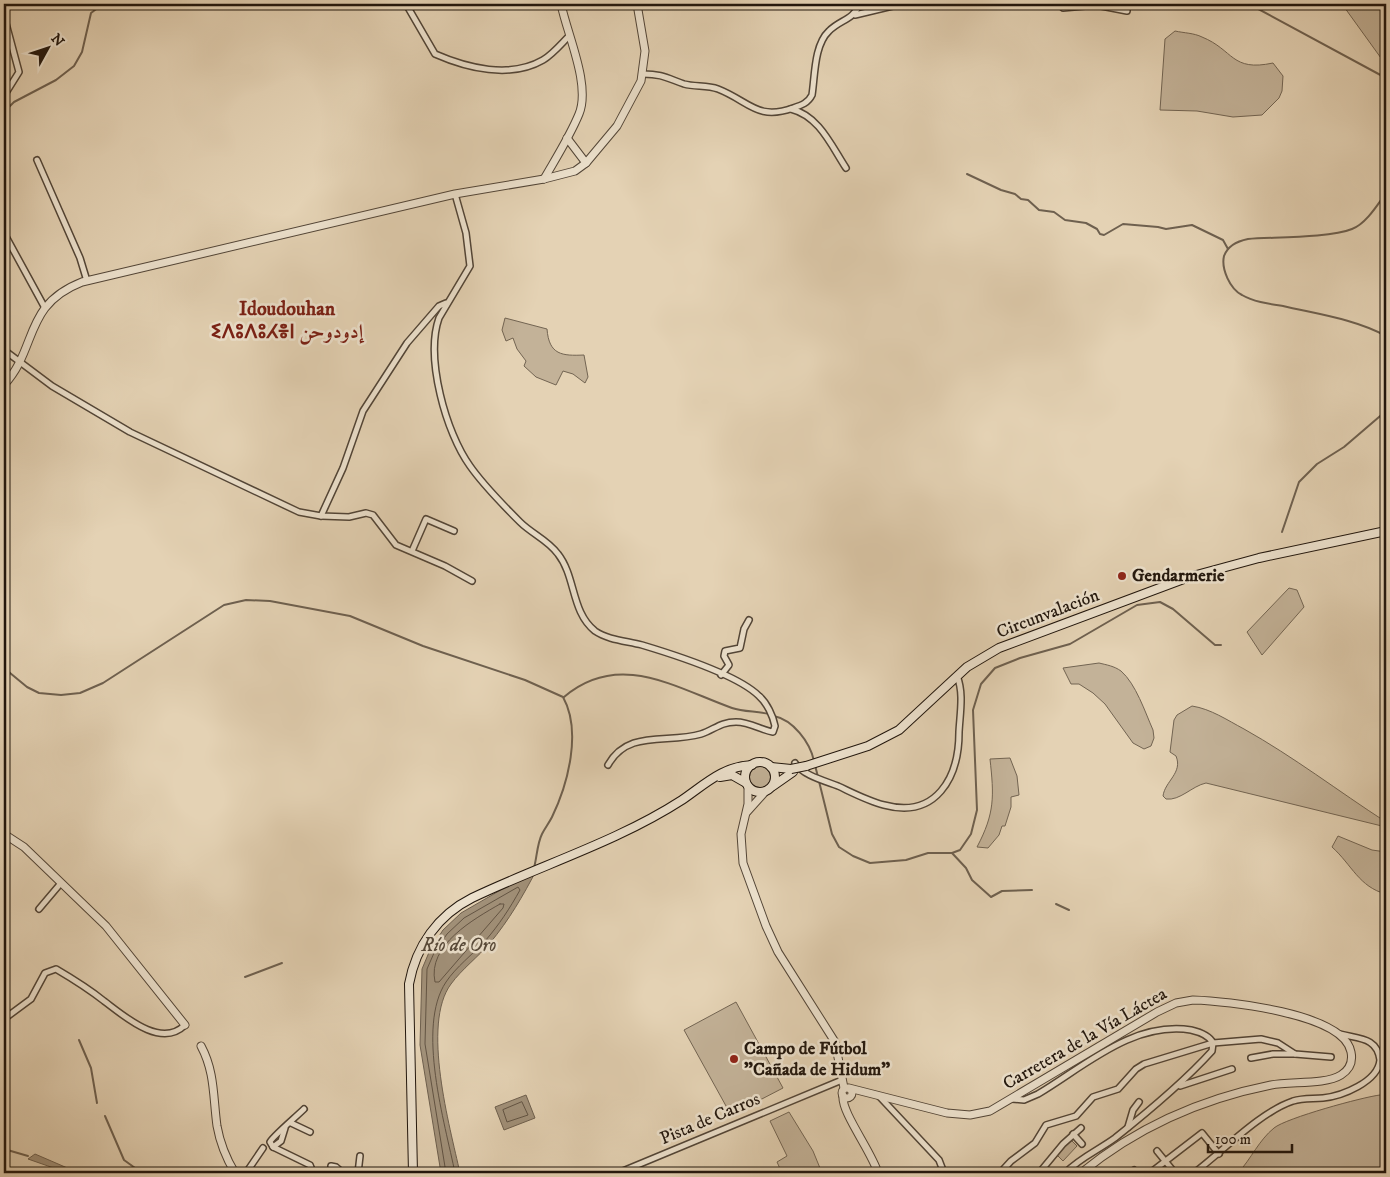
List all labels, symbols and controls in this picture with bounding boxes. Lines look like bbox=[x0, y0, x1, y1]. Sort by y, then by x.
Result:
north arrow bbox=[22, 22, 72, 72]
text: N bbox=[47, 30, 68, 51]
district label: Idoudouhan ⵉⴷⵓⴷⵓⵃⴻⵏ إدودوحن bbox=[211, 297, 365, 345]
place label: Gendarmerie bbox=[1132, 565, 1225, 587]
marker: Gendarmerie bbox=[1116, 570, 1128, 582]
street label: Circunvalación bbox=[994, 584, 1103, 644]
water label: Río de Oro bbox=[421, 934, 496, 957]
street label: Carretera de la Vía Láctea bbox=[999, 983, 1171, 1095]
place label: Campo de Fútbol "Cañada de Hidum" bbox=[744, 1038, 890, 1081]
marker: Campo de Fútbol "Cañada de Hidum" bbox=[728, 1053, 740, 1065]
street label: Pista de Carros bbox=[657, 1088, 763, 1150]
scale bar bbox=[1208, 1122, 1291, 1154]
text: 100 m bbox=[1215, 1130, 1251, 1149]

